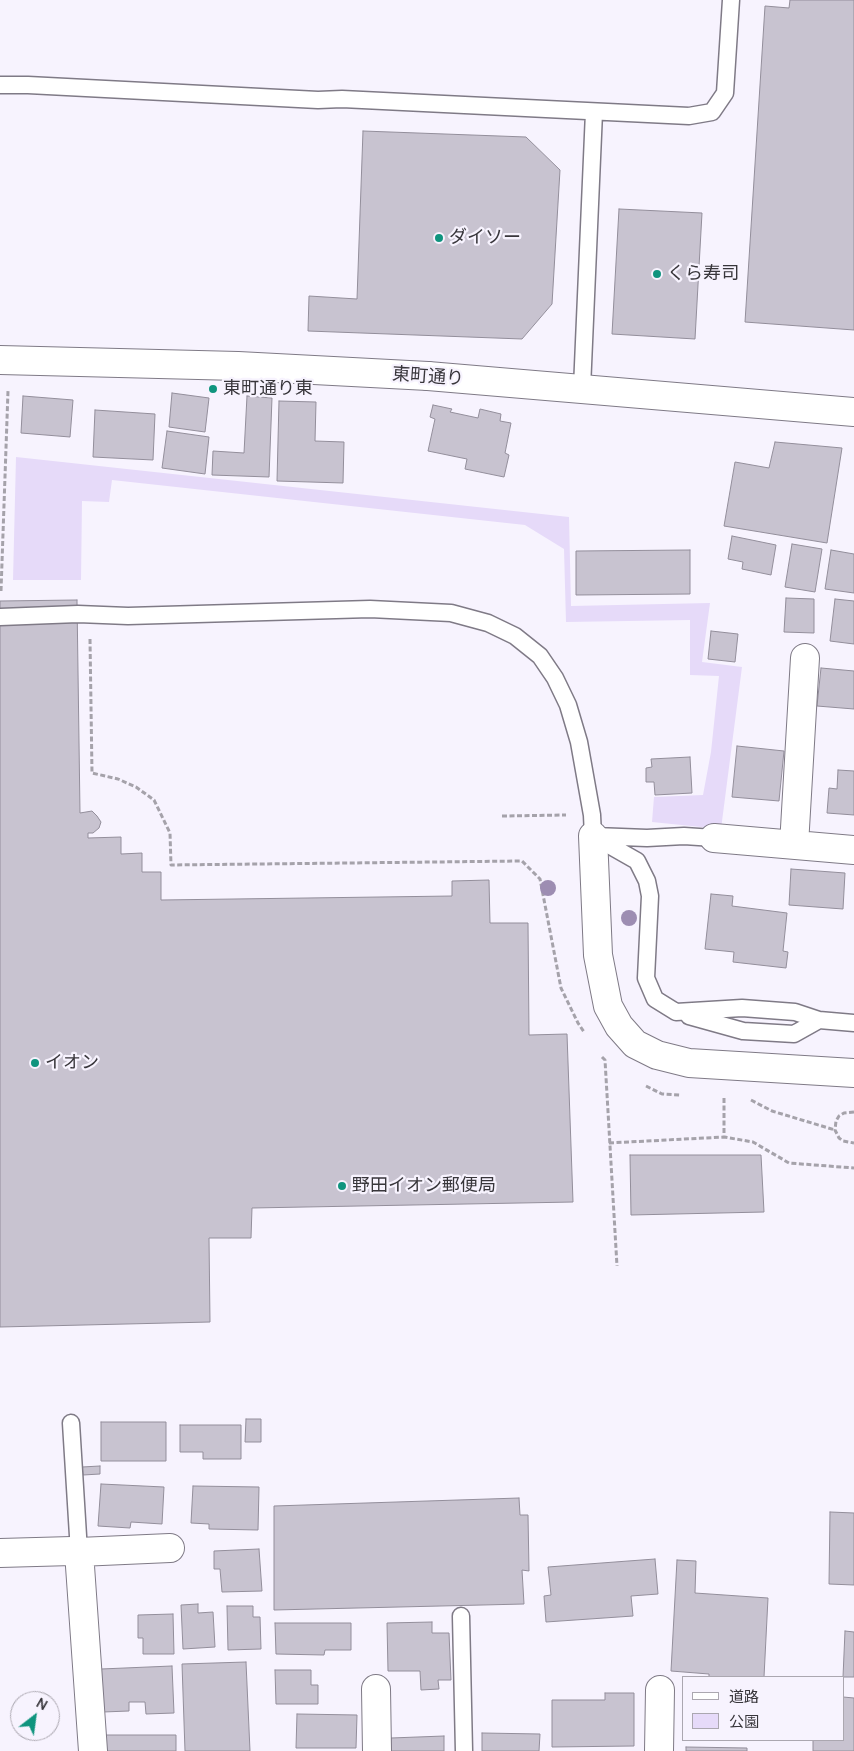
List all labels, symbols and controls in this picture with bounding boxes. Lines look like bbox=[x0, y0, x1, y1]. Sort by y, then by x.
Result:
place label: ダイソー bbox=[449, 227, 521, 249]
marker: ダイソー bbox=[433, 232, 445, 244]
place label: くら寿司 bbox=[667, 263, 739, 285]
marker: くら寿司 bbox=[651, 268, 663, 280]
street label: 東町通り bbox=[391, 364, 465, 390]
place label: 東町通り東 bbox=[223, 378, 313, 400]
marker: 東町通り東 bbox=[207, 383, 219, 395]
place label: イオン bbox=[45, 1052, 99, 1074]
marker: イオン bbox=[29, 1057, 41, 1069]
place label: 野田イオン郵便局 bbox=[352, 1175, 496, 1197]
marker: 野田イオン郵便局 bbox=[336, 1180, 348, 1192]
legend bbox=[682, 1676, 844, 1741]
text: 道路 bbox=[729, 1686, 759, 1707]
north arrow bbox=[10, 1691, 60, 1741]
text: N bbox=[33, 1693, 51, 1714]
text: 公園 bbox=[729, 1711, 759, 1732]

